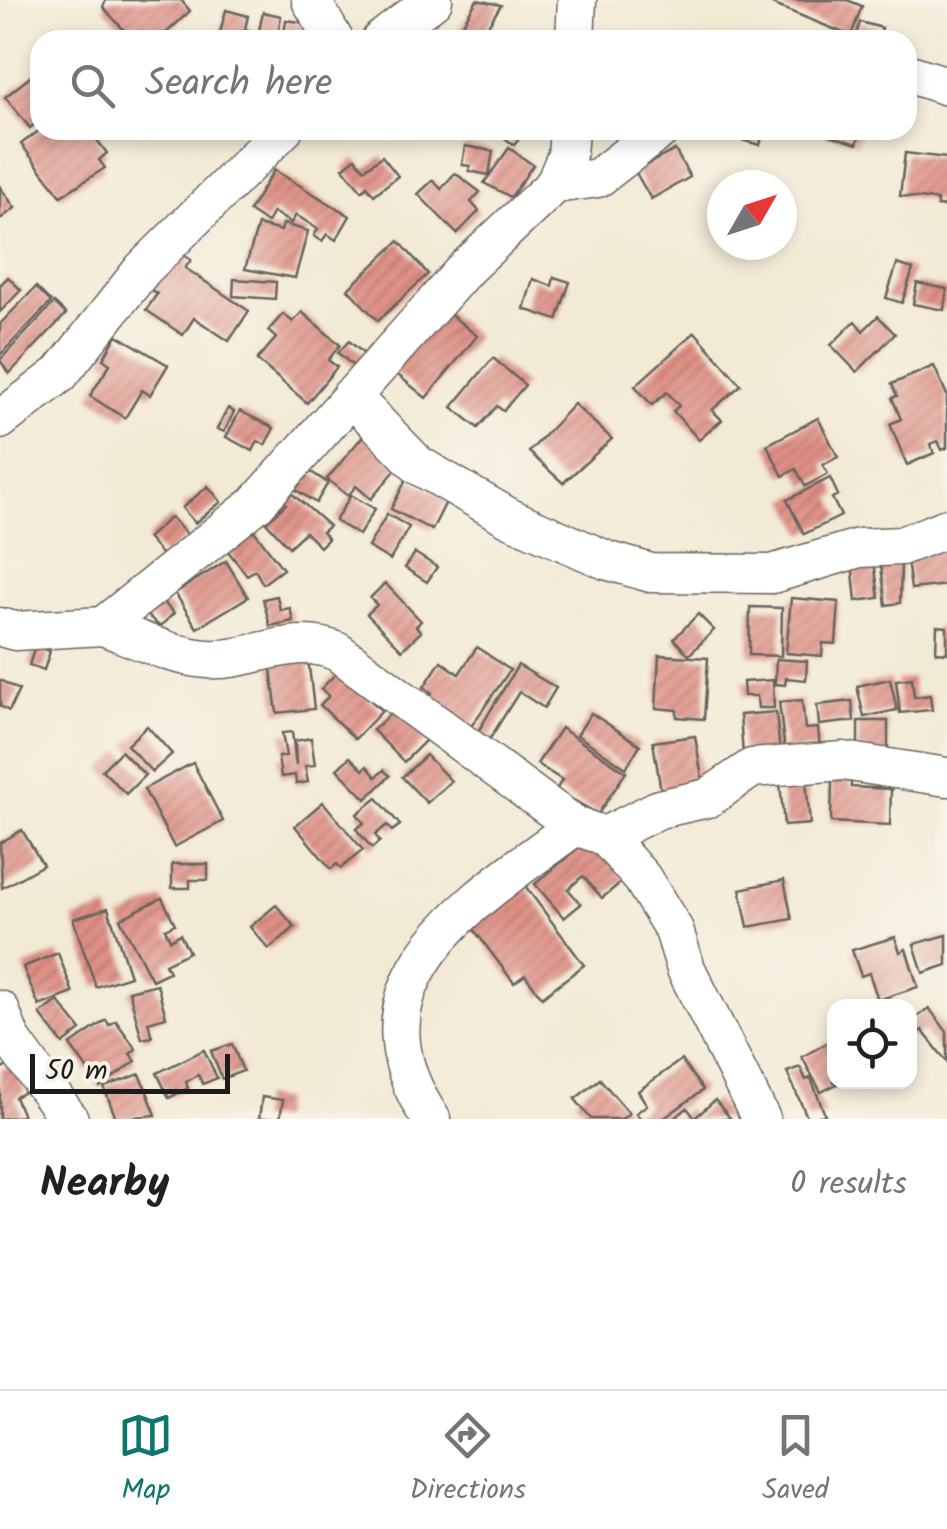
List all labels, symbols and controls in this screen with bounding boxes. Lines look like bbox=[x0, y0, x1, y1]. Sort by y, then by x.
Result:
search box bbox=[30, 30, 917, 140]
text: Search here bbox=[145, 55, 332, 115]
icon: search bbox=[65, 58, 120, 113]
north arrow bbox=[707, 170, 797, 260]
map controls bbox=[827, 999, 917, 1089]
button: locate bbox=[827, 999, 917, 1089]
scale bar bbox=[30, 1049, 230, 1094]
text: 50 m bbox=[45, 1049, 108, 1094]
text: Nearby bbox=[40, 1151, 169, 1218]
text: 0 results bbox=[790, 1159, 907, 1210]
tab: Map bbox=[118, 1408, 173, 1513]
tab: Directions bbox=[410, 1408, 526, 1513]
tab: Saved bbox=[762, 1408, 829, 1513]

